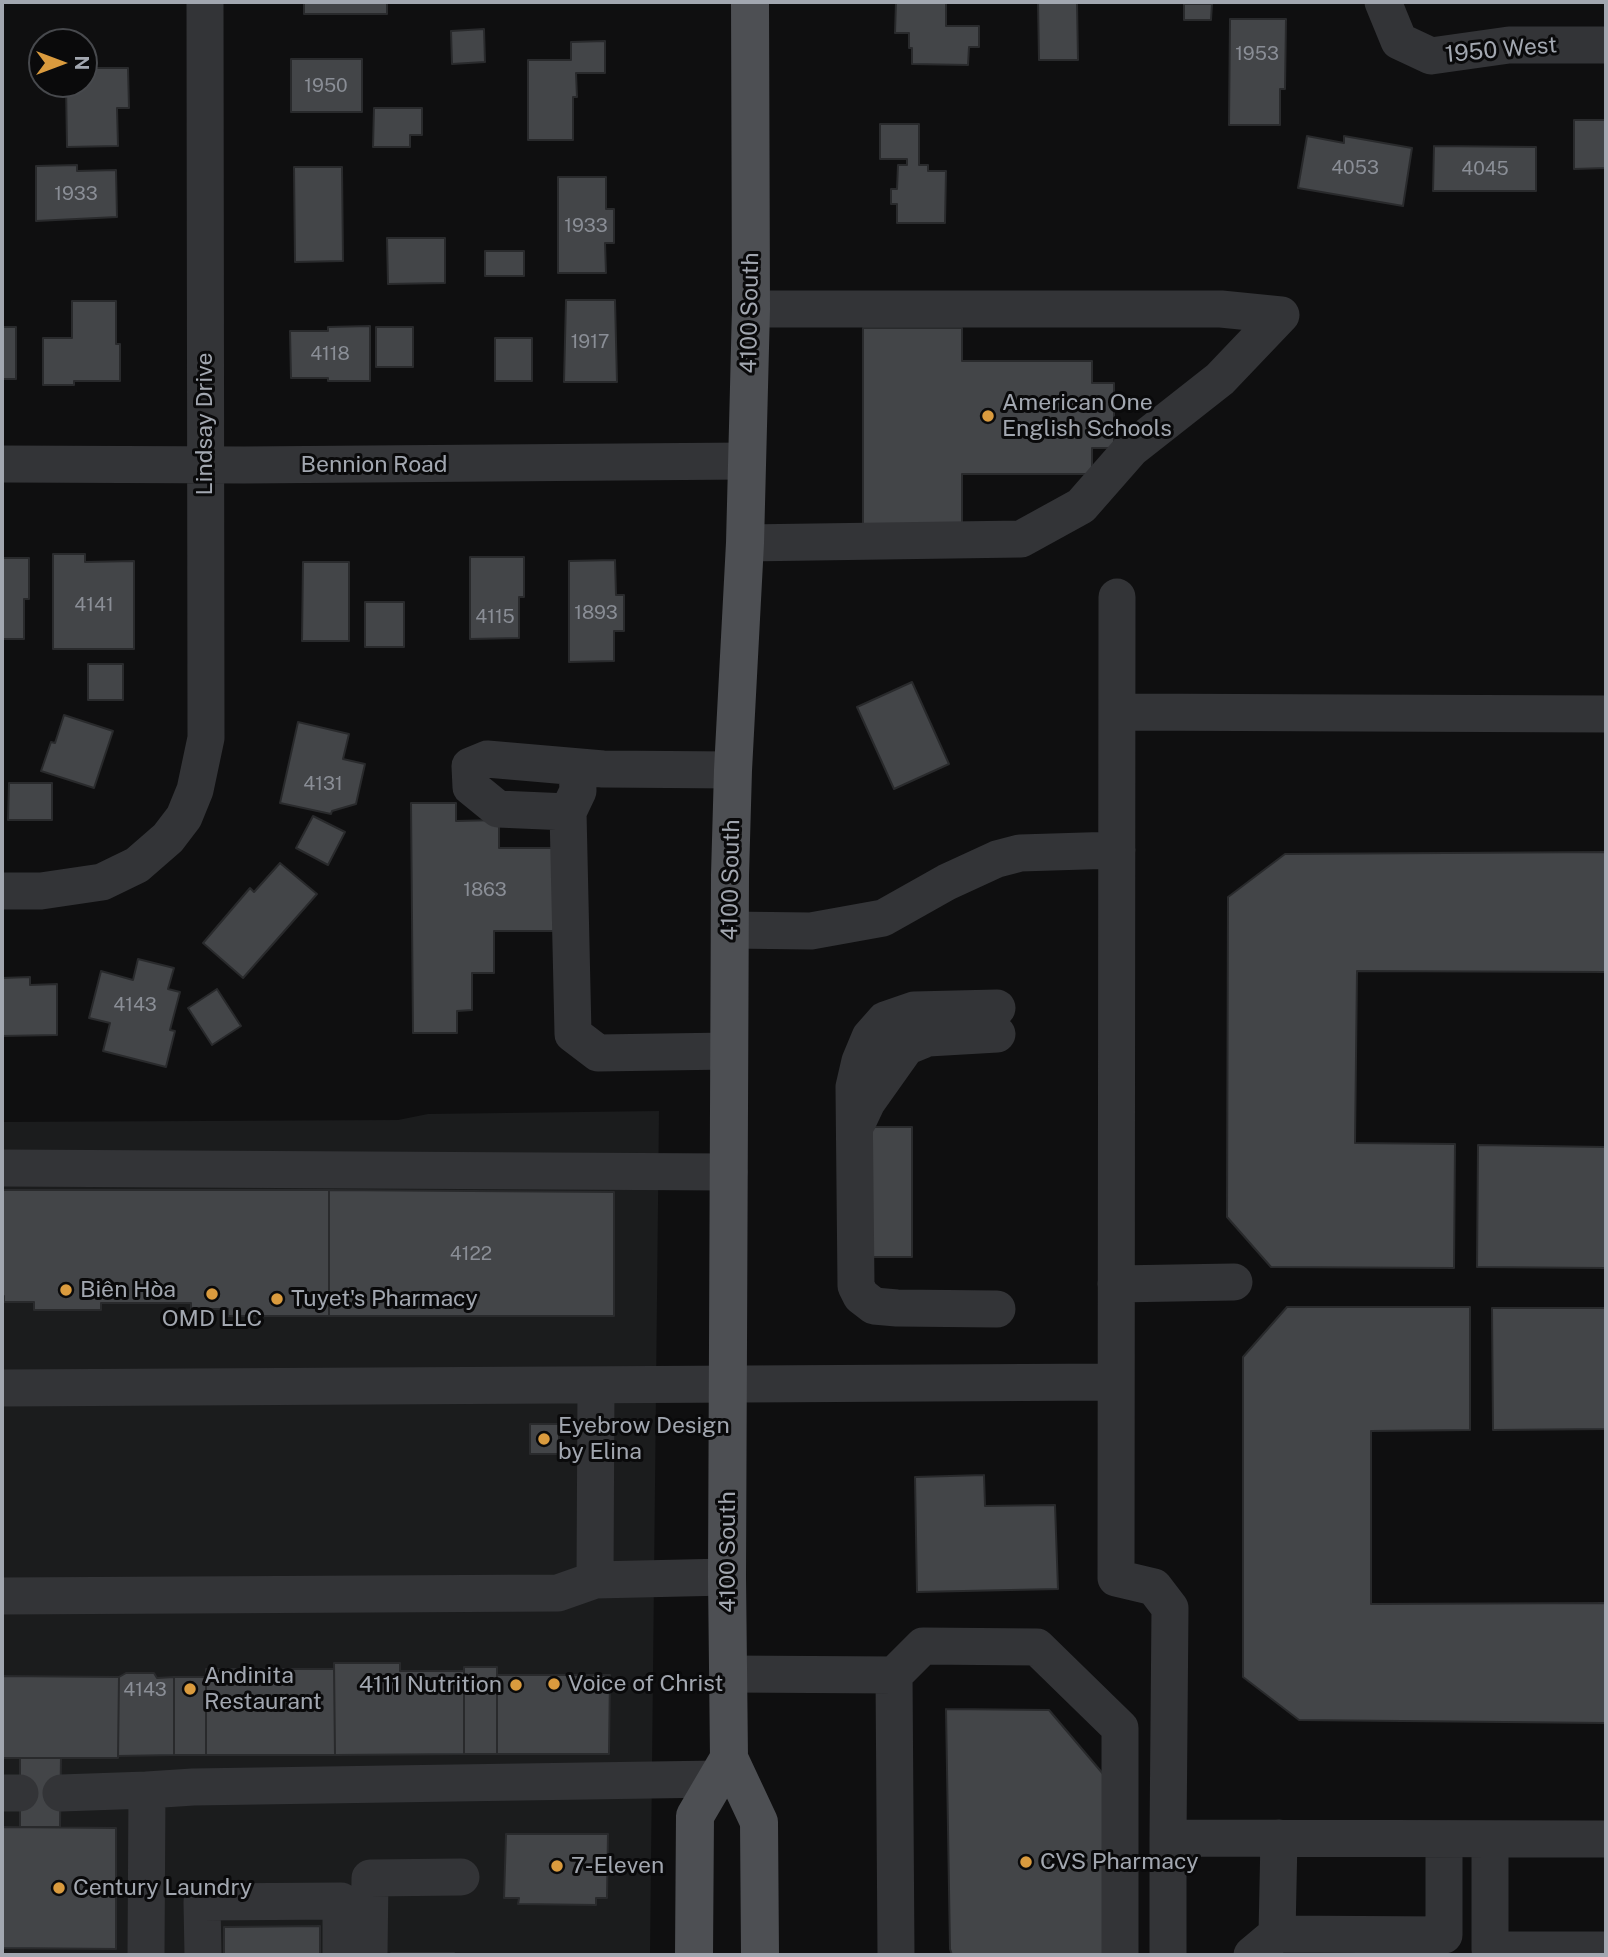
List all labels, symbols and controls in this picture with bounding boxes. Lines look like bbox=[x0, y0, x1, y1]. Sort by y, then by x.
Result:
north arrow bbox=[28, 28, 98, 98]
street label: 1950 West bbox=[1444, 31, 1558, 69]
house number: 1953 bbox=[1235, 43, 1279, 65]
text: N bbox=[71, 56, 93, 70]
house number: 1950 bbox=[304, 75, 348, 97]
house number: 4053 bbox=[1331, 157, 1379, 179]
house number: 4045 bbox=[1461, 158, 1509, 180]
house number: 1933 bbox=[54, 183, 98, 205]
house number: 1933 bbox=[564, 215, 608, 237]
street label: 4100 South bbox=[735, 252, 765, 374]
house number: 1917 bbox=[571, 331, 609, 353]
house number: 4118 bbox=[310, 343, 350, 365]
street label: Lindsay Drive bbox=[191, 352, 219, 496]
place label: American One English Schools bbox=[1002, 389, 1172, 443]
marker: American One English Schools bbox=[980, 408, 996, 424]
street label: Bennion Road bbox=[300, 451, 448, 479]
house number: 4141 bbox=[74, 594, 114, 616]
house number: 1893 bbox=[574, 602, 618, 624]
house number: 4115 bbox=[475, 606, 515, 628]
house number: 4131 bbox=[303, 773, 343, 795]
street label: 4100 South bbox=[716, 819, 746, 941]
house number: 1863 bbox=[463, 879, 507, 901]
house number: 4143 bbox=[113, 994, 157, 1016]
house number: 4122 bbox=[450, 1243, 492, 1265]
place label: Biên Hòa bbox=[80, 1276, 176, 1304]
marker: Biên Hòa bbox=[58, 1282, 74, 1298]
place label: Tuyet's Pharmacy bbox=[291, 1285, 478, 1313]
marker: OMD LLC bbox=[204, 1286, 220, 1302]
marker: Tuyet's Pharmacy bbox=[269, 1291, 285, 1307]
place label: OMD LLC bbox=[162, 1305, 262, 1333]
place label: Eyebrow Design by Elina bbox=[558, 1412, 730, 1466]
marker: Eyebrow Design by Elina bbox=[536, 1431, 552, 1447]
street label: 4100 South bbox=[714, 1491, 742, 1613]
place label: Andinita Restaurant bbox=[204, 1662, 322, 1716]
place label: Voice of Christ bbox=[568, 1670, 724, 1698]
place label: 4111 Nutrition bbox=[359, 1671, 502, 1699]
marker: Voice of Christ bbox=[546, 1676, 562, 1692]
marker: 4111 Nutrition bbox=[508, 1677, 524, 1693]
house number: 4143 bbox=[123, 1679, 167, 1701]
marker: Andinita Restaurant bbox=[182, 1681, 198, 1697]
place label: CVS Pharmacy bbox=[1040, 1848, 1199, 1876]
place label: 7-Eleven bbox=[571, 1852, 664, 1880]
marker: CVS Pharmacy bbox=[1018, 1854, 1034, 1870]
marker: 7-Eleven bbox=[549, 1858, 565, 1874]
place label: Century Laundry bbox=[73, 1874, 252, 1902]
marker: Century Laundry bbox=[51, 1880, 67, 1896]

